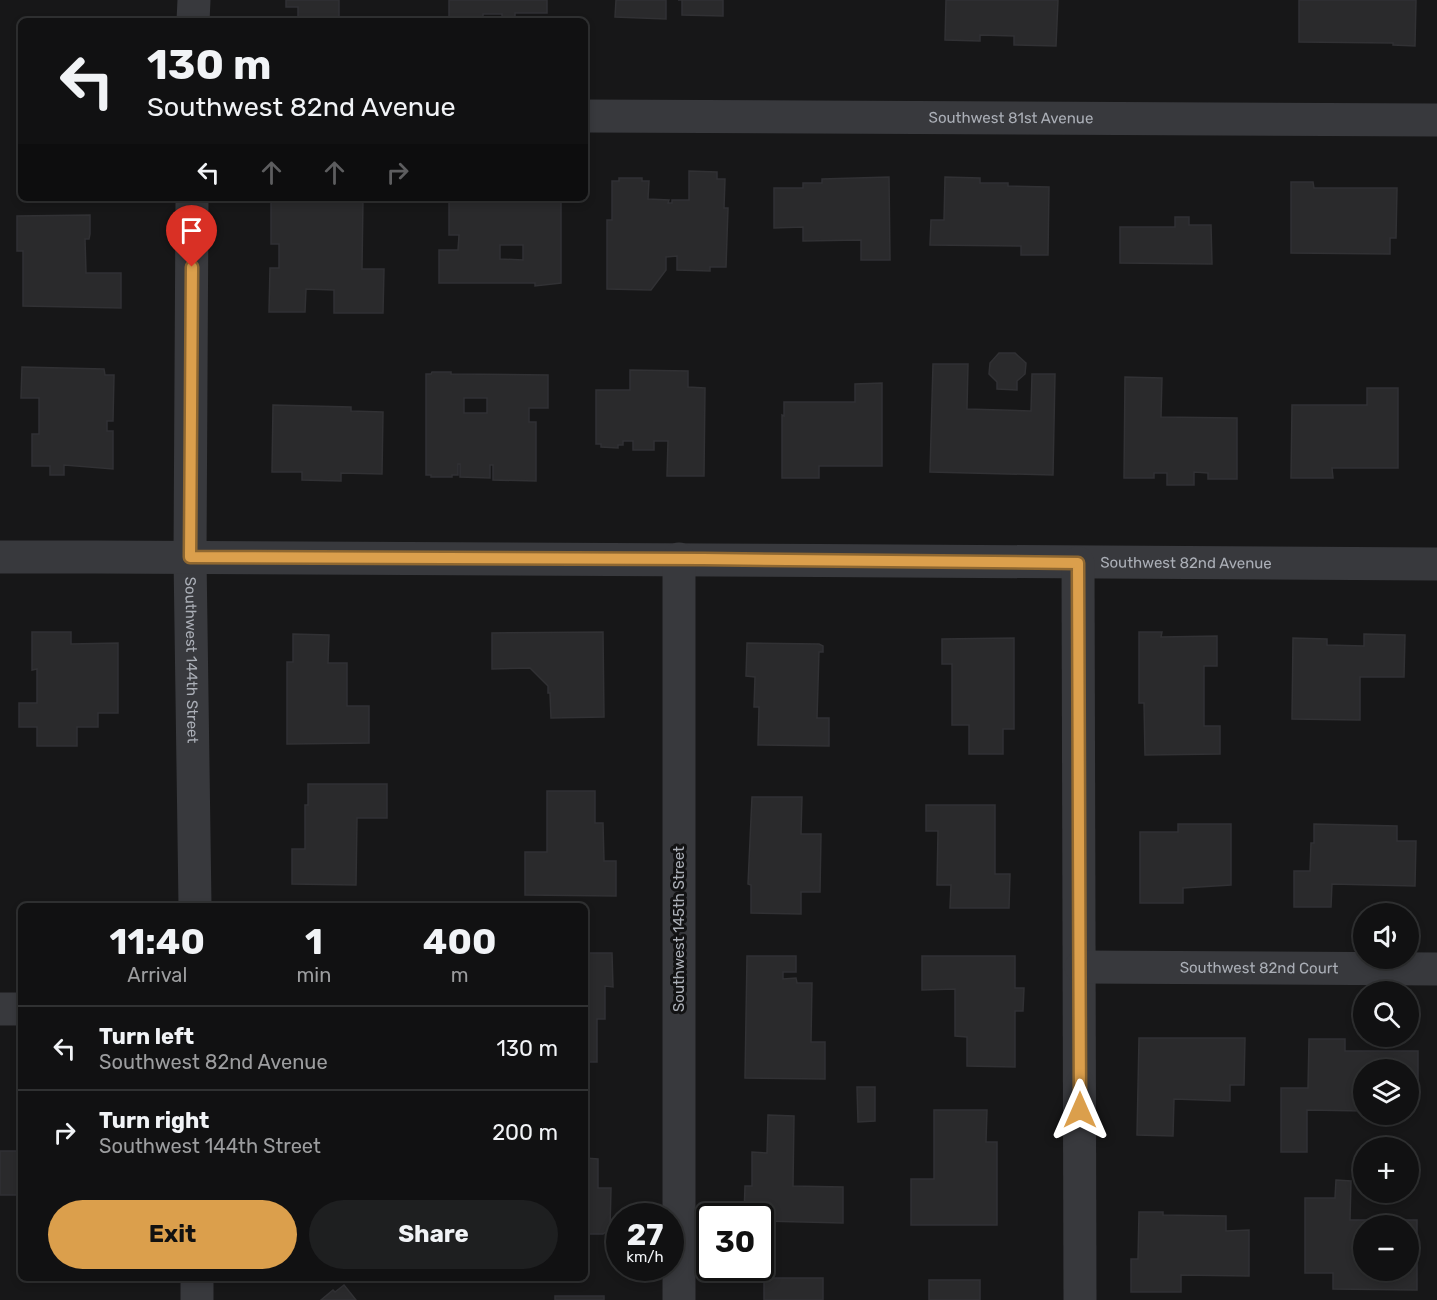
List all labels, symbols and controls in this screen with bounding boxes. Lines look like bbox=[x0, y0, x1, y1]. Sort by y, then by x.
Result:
text: 130 m bbox=[147, 40, 272, 90]
icon: left bbox=[48, 42, 126, 120]
text: Southwest 82nd Avenue bbox=[147, 91, 456, 123]
street label: Southwest 81st Avenue bbox=[929, 109, 1093, 127]
icon: left bbox=[192, 156, 225, 189]
icon: ahead bbox=[255, 156, 288, 189]
icon: ahead bbox=[318, 156, 351, 189]
icon: right bbox=[381, 156, 414, 189]
pin bbox=[166, 205, 217, 267]
icon: arrive bbox=[175, 214, 208, 247]
street label: Southwest 82nd Avenue bbox=[1100, 553, 1272, 572]
street label: Southwest 144th Street bbox=[181, 577, 202, 744]
street label: Southwest 145th Street bbox=[670, 846, 688, 1012]
map controls bbox=[1353, 903, 1419, 1281]
button: sound bbox=[1353, 903, 1419, 969]
text: 11:40 bbox=[110, 920, 205, 963]
text: 1 bbox=[305, 920, 323, 963]
text: 400 bbox=[423, 920, 496, 963]
street label: Southwest 82nd Court bbox=[1180, 959, 1338, 977]
text: Arrival bbox=[127, 963, 187, 987]
text: min bbox=[297, 963, 331, 987]
text: m bbox=[451, 963, 469, 987]
button: search bbox=[1353, 981, 1419, 1047]
text: Turn left bbox=[99, 1023, 194, 1050]
icon: left bbox=[48, 1032, 81, 1065]
text: 130 m bbox=[496, 1035, 558, 1062]
text: Southwest 82nd Avenue bbox=[99, 1050, 328, 1074]
button: layers bbox=[1353, 1059, 1419, 1125]
position arrow bbox=[1048, 1078, 1112, 1142]
text: Turn right bbox=[99, 1107, 209, 1134]
icon: right bbox=[48, 1116, 81, 1149]
text: 200 m bbox=[492, 1119, 558, 1146]
text: Southwest 144th Street bbox=[99, 1134, 321, 1158]
button: + bbox=[1353, 1137, 1419, 1203]
button: Exit bbox=[48, 1200, 297, 1269]
button: Share bbox=[309, 1200, 558, 1269]
speed limit sign: 30 bbox=[696, 1203, 774, 1281]
button: − bbox=[1353, 1215, 1419, 1281]
text: 27 bbox=[627, 1217, 663, 1253]
text: km/h bbox=[626, 1248, 664, 1266]

